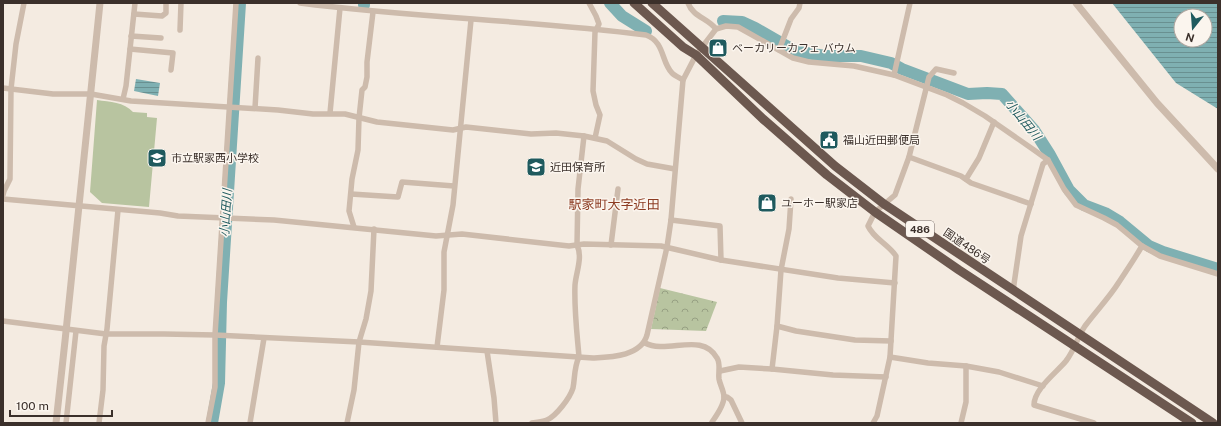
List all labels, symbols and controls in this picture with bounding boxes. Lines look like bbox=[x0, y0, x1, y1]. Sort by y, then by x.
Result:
north arrow bbox=[1173, 8, 1213, 48]
text: N bbox=[1184, 31, 1196, 45]
shop icon: ベーカリーカフェ バウム bbox=[707, 37, 729, 59]
place label: ベーカリーカフェ バウム bbox=[732, 42, 856, 54]
water label: 小山田川 bbox=[1002, 97, 1045, 145]
public building icon: 福山近田郵便局 bbox=[818, 129, 840, 151]
place label: 福山近田郵便局 bbox=[843, 134, 920, 146]
school or university icon: 市立駅家西小学校 bbox=[146, 147, 168, 169]
place label: 市立駅家西小学校 bbox=[171, 152, 259, 164]
school or university icon: 近田保育所 bbox=[525, 156, 547, 178]
place label: 近田保育所 bbox=[550, 161, 606, 173]
water label: 小山田川 bbox=[217, 187, 235, 237]
shop icon: ユーホー駅家店 bbox=[756, 192, 778, 214]
district label: 駅家町大字近田 bbox=[568, 197, 660, 212]
place label: ユーホー駅家店 bbox=[781, 197, 858, 209]
road number: 486 bbox=[906, 221, 934, 237]
street label: 国道486号 bbox=[941, 226, 993, 266]
scale bar bbox=[10, 392, 112, 418]
text: 100 m bbox=[16, 399, 49, 413]

